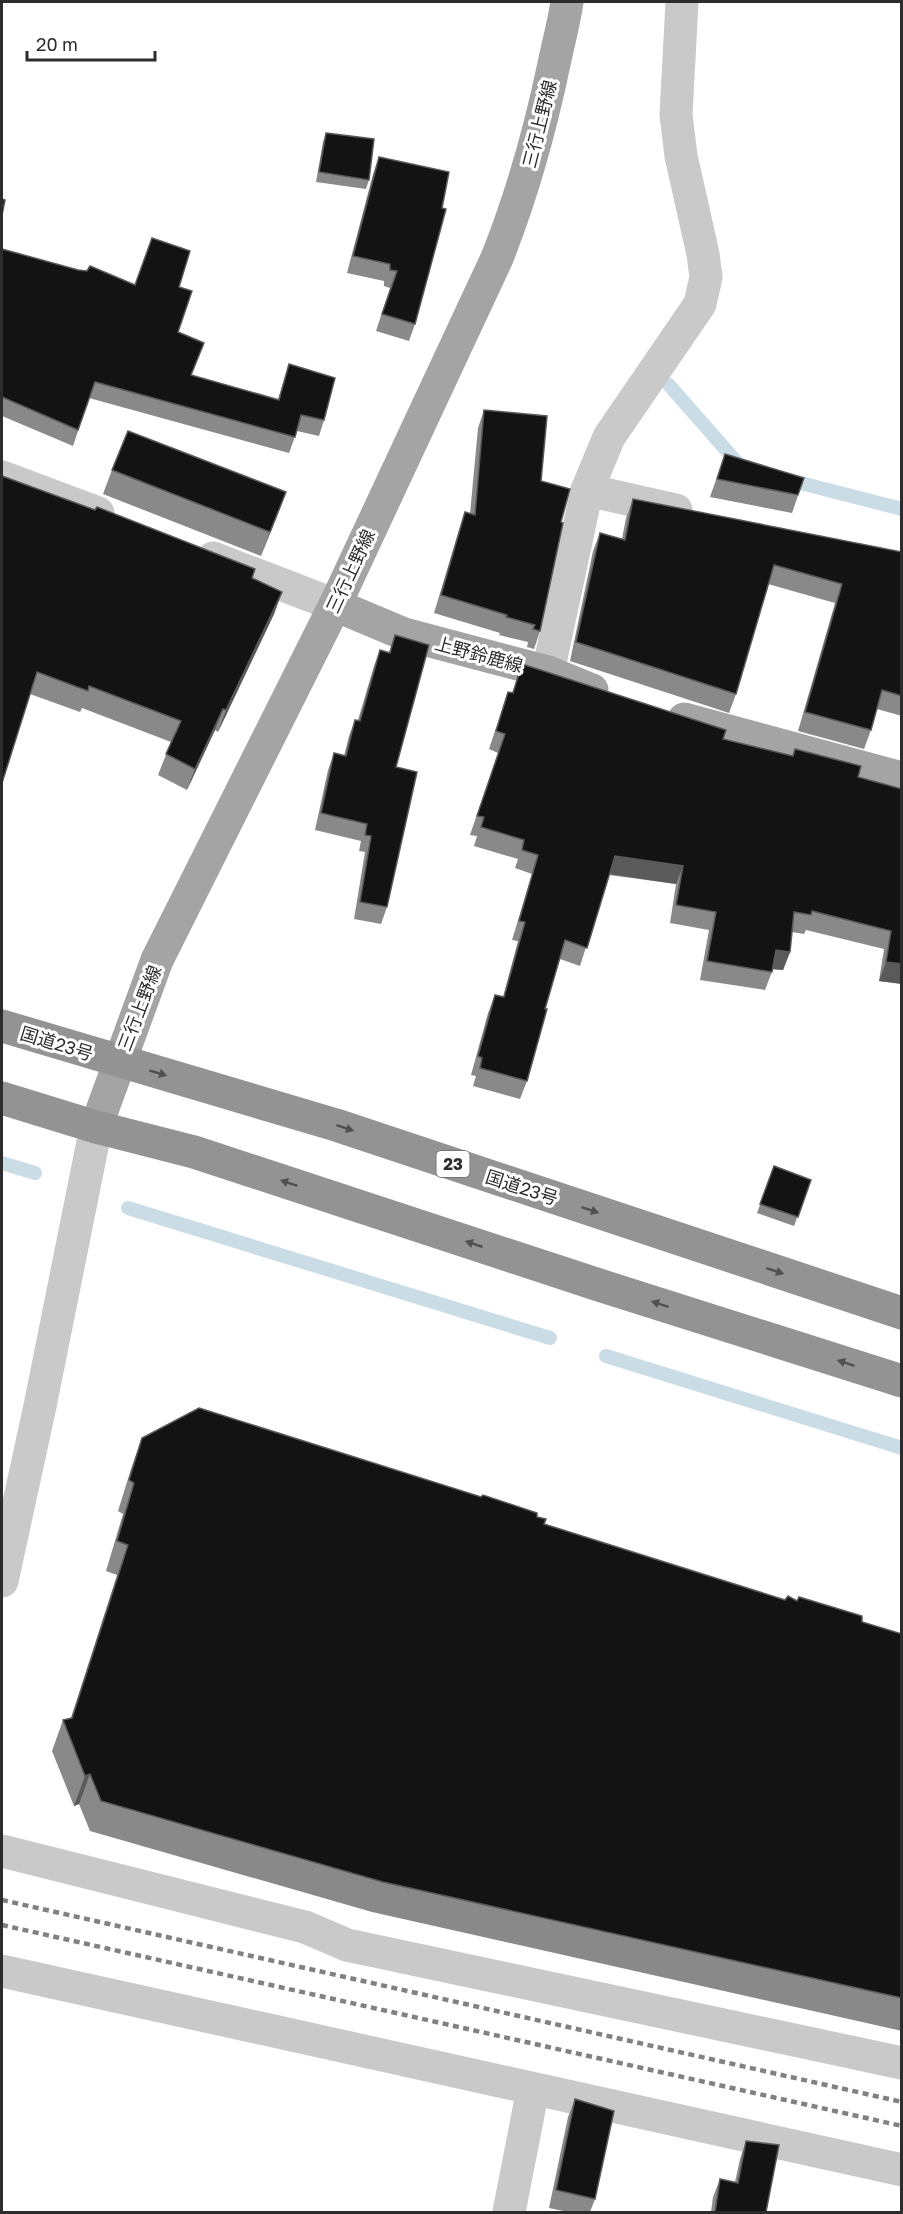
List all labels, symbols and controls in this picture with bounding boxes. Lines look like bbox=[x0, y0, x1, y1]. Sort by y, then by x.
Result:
scale bar bbox=[27, 24, 154, 62]
text: 20 m bbox=[36, 33, 78, 55]
street label: 三行上野線 bbox=[517, 78, 561, 170]
street label: 三行上野線 bbox=[321, 526, 379, 616]
street label: 上野鈴鹿線 bbox=[433, 632, 525, 676]
street label: 三行上野線 bbox=[113, 962, 165, 1054]
street label: 国道23号 bbox=[18, 1022, 96, 1064]
one-way arrow bbox=[149, 1069, 167, 1078]
one-way arrow bbox=[336, 1124, 354, 1133]
road number: 23 bbox=[436, 1151, 470, 1177]
street label: 国道23号 bbox=[483, 1165, 561, 1209]
one-way arrow bbox=[280, 1178, 298, 1187]
one-way arrow bbox=[581, 1205, 599, 1215]
one-way arrow bbox=[465, 1239, 483, 1248]
one-way arrow bbox=[766, 1267, 784, 1276]
one-way arrow bbox=[651, 1299, 669, 1308]
one-way arrow bbox=[837, 1358, 855, 1367]

